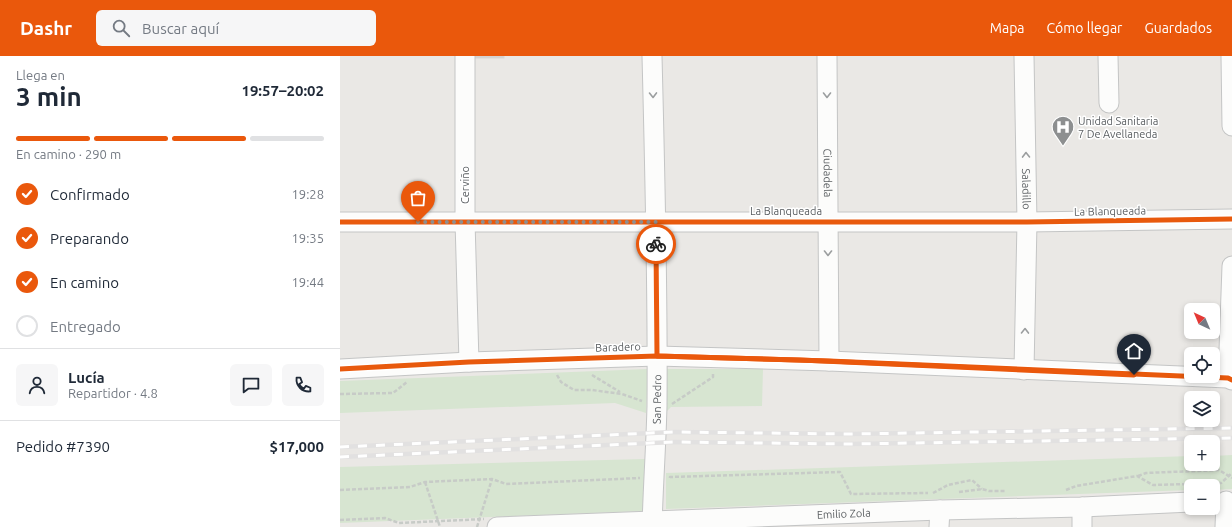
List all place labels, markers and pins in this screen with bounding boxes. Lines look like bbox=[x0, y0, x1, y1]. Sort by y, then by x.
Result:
hospital icon: Unidad Sanitaria 7 De Avellaneda bbox=[1050, 114, 1076, 147]
place label: Unidad Sanitaria 7 De Avellaneda bbox=[1078, 115, 1158, 140]
pin bbox=[401, 181, 435, 222]
pin bbox=[1117, 334, 1151, 375]

